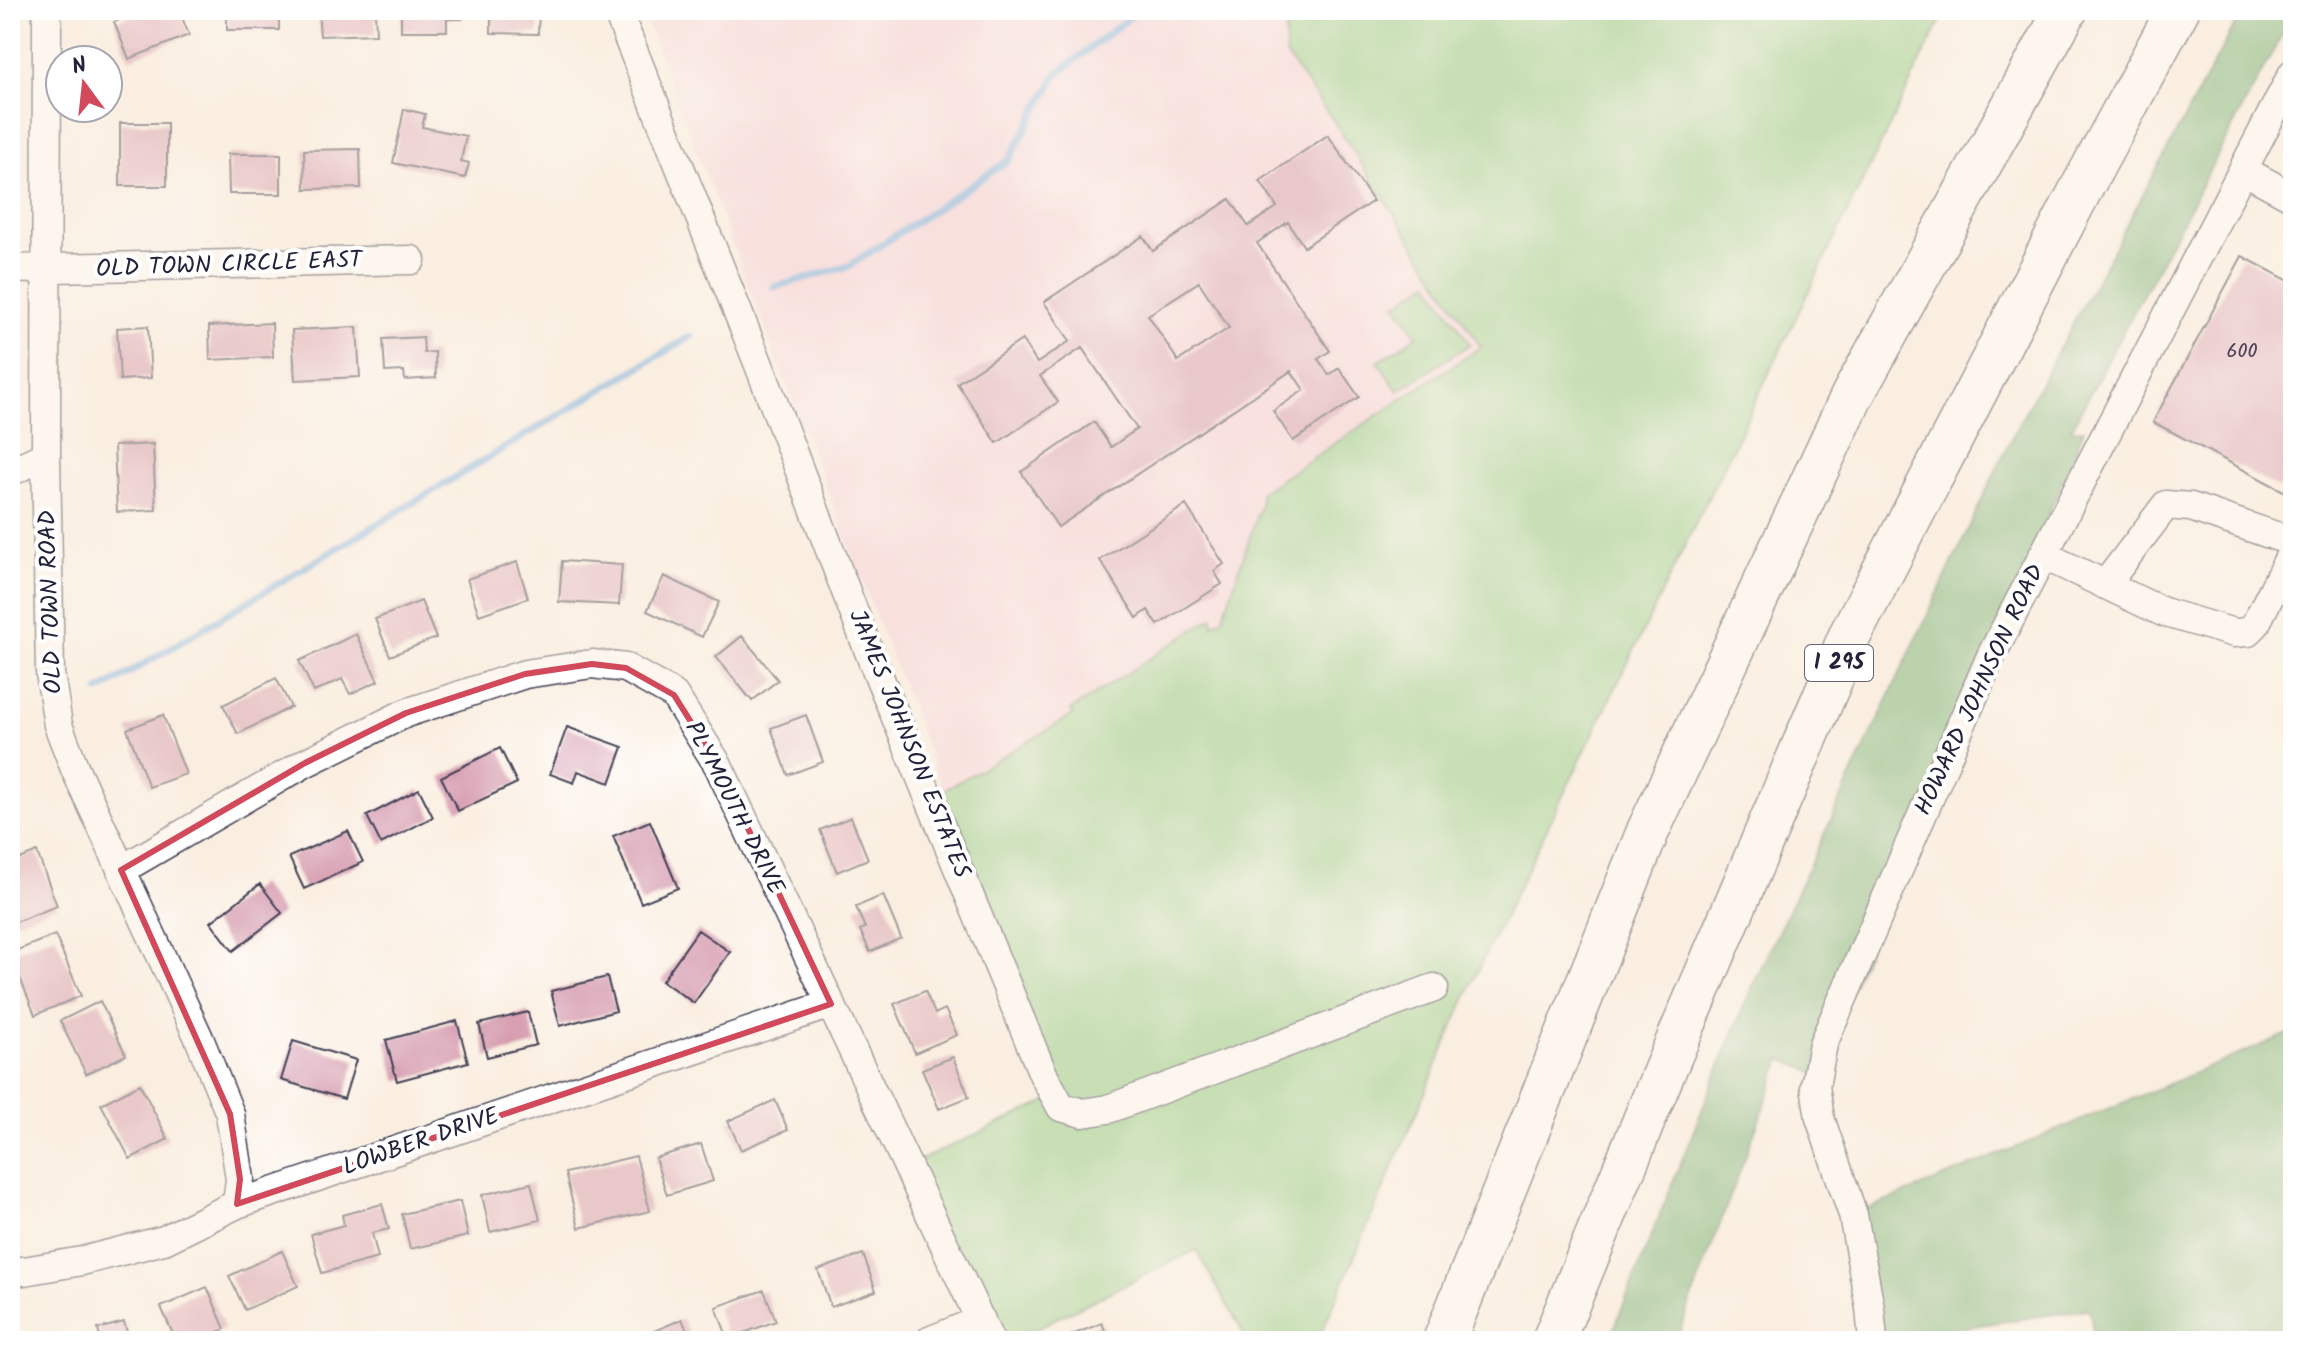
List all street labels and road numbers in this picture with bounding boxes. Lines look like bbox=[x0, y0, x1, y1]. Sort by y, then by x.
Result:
street label: OLD TOWN CIRCLE EAST bbox=[95, 241, 365, 289]
street label: OLD TOWN ROAD bbox=[28, 509, 74, 695]
street label: HOWARD JOHNSON ROAD bbox=[1904, 558, 2056, 822]
street label: JAMES JOHNSON ESTATES bbox=[837, 604, 981, 884]
road number: I 295 bbox=[1805, 645, 1873, 681]
street label: PLYMOUTH DRIVE bbox=[673, 714, 795, 902]
street label: LOWBER DRIVE bbox=[337, 1097, 505, 1187]

